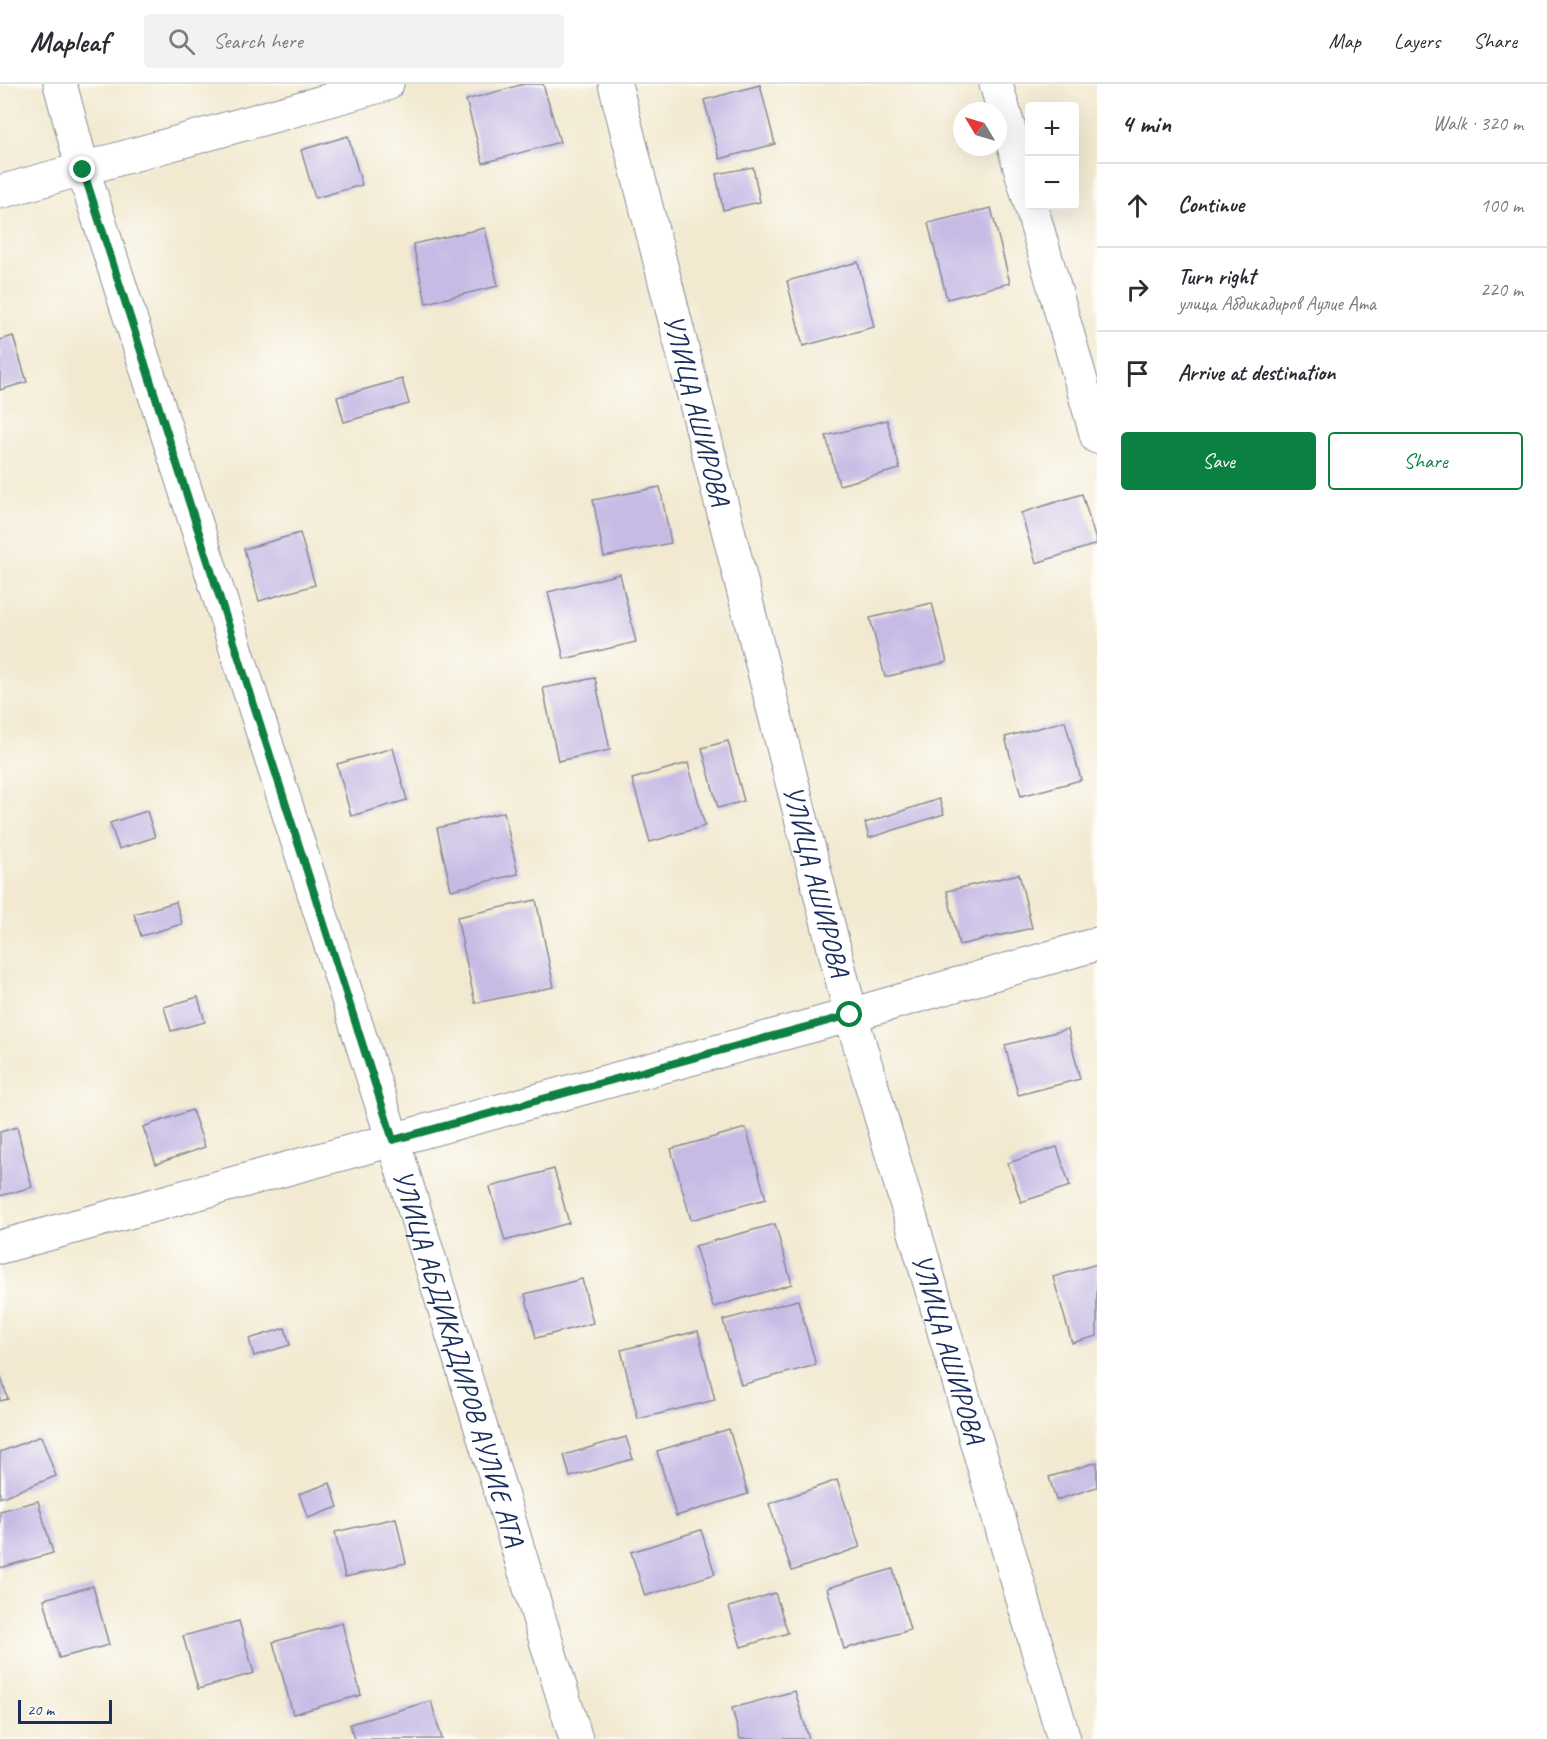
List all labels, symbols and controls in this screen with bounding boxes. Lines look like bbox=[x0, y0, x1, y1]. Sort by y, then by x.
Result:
search box bbox=[144, 14, 564, 68]
text: Mapleaf bbox=[30, 24, 108, 59]
icon: search bbox=[165, 25, 198, 58]
text: Search here bbox=[213, 27, 303, 55]
text: Map bbox=[1328, 28, 1361, 54]
text: Layers bbox=[1394, 28, 1440, 54]
text: Share bbox=[1473, 28, 1517, 54]
north arrow bbox=[953, 102, 1007, 156]
map controls bbox=[1025, 102, 1079, 210]
button: + bbox=[1025, 102, 1079, 156]
text: 4 min bbox=[1121, 107, 1171, 140]
text: Walk · 320 m bbox=[1433, 111, 1523, 136]
route end bbox=[69, 156, 95, 182]
button: − bbox=[1025, 156, 1079, 210]
icon: ahead bbox=[1121, 189, 1154, 222]
text: Continue bbox=[1178, 191, 1244, 219]
text: 100 m bbox=[1480, 193, 1523, 218]
text: Turn right bbox=[1178, 263, 1255, 291]
icon: right bbox=[1121, 273, 1154, 306]
text: 220 m bbox=[1480, 277, 1523, 302]
text: улица Абдикадиров Аулие Ата bbox=[1178, 291, 1376, 316]
street label: УЛИЦА АШИРОВА bbox=[657, 310, 739, 511]
icon: arrive bbox=[1121, 357, 1154, 390]
text: Arrive at destination bbox=[1178, 359, 1335, 387]
button: Save bbox=[1121, 432, 1316, 490]
button: Share bbox=[1328, 432, 1523, 490]
street label: УЛИЦА АШИРОВА bbox=[776, 782, 858, 982]
route start bbox=[836, 1001, 862, 1027]
street label: УЛИЦА АБДИКАДИРОВ АУЛИЕ АТА bbox=[386, 1165, 534, 1551]
street label: УЛИЦА АШИРОВА bbox=[905, 1250, 994, 1449]
scale bar bbox=[18, 1697, 112, 1724]
text: 20 m bbox=[27, 1700, 54, 1720]

